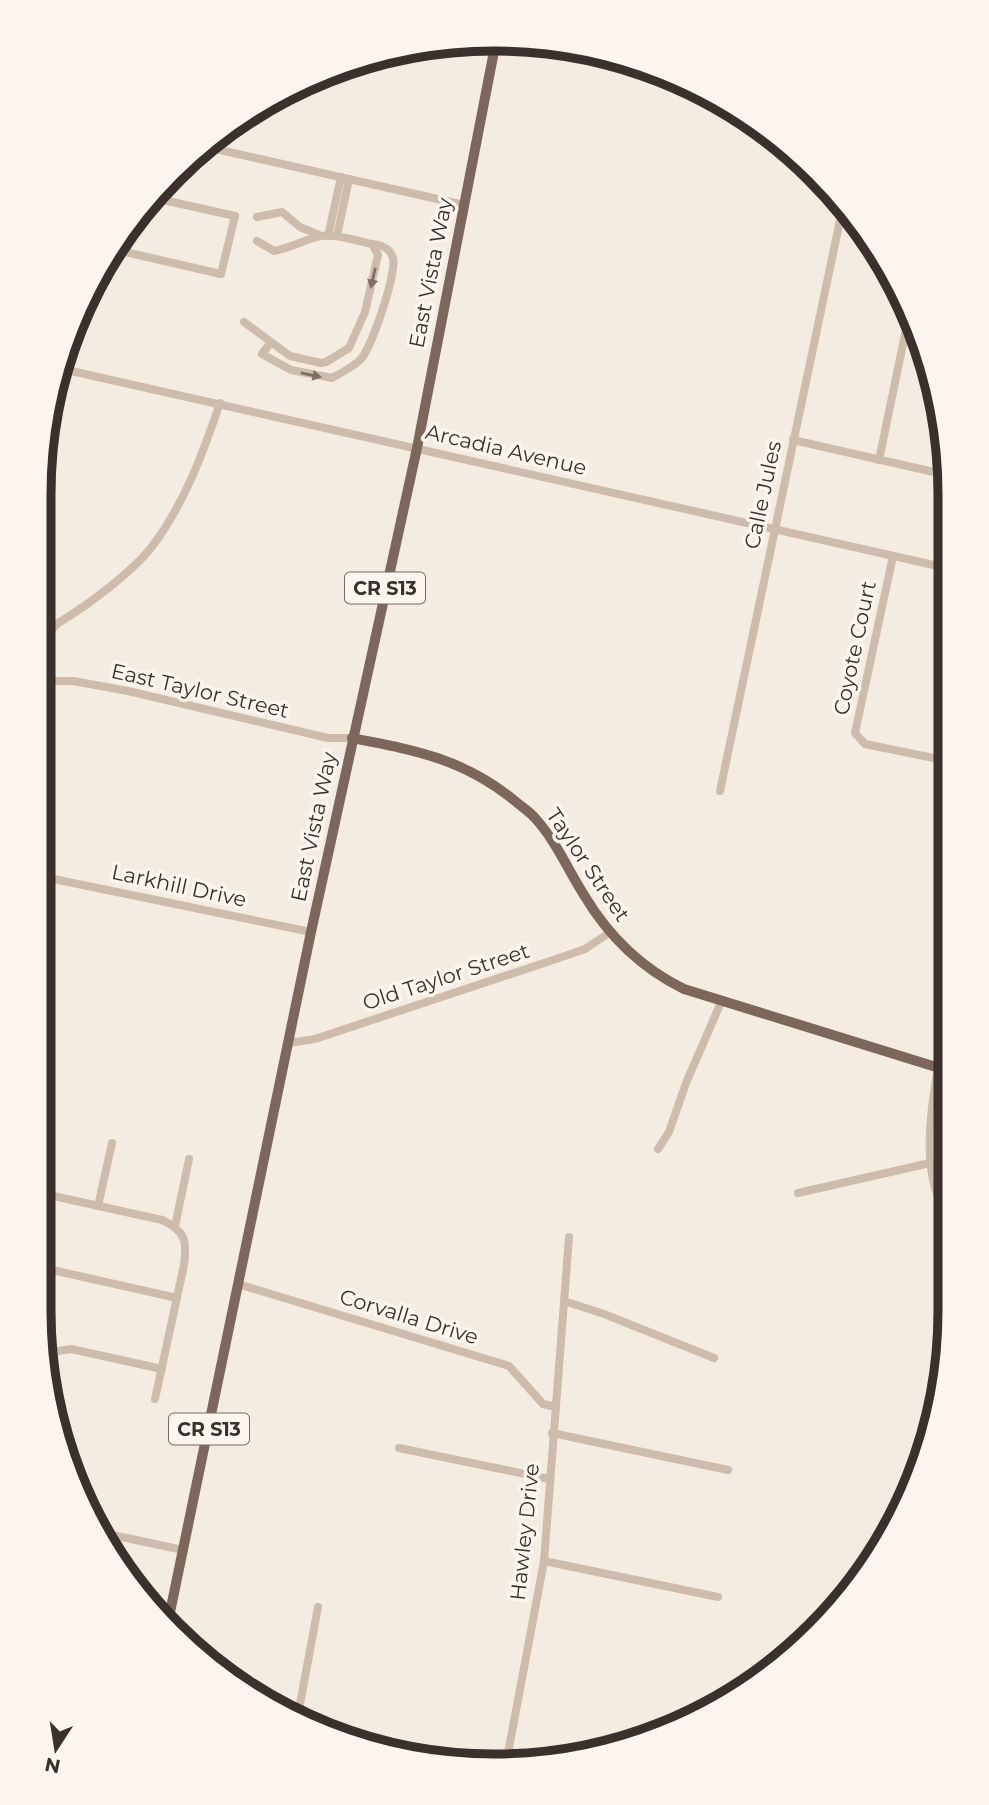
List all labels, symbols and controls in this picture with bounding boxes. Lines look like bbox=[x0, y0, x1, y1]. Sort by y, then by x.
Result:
street label: East Vista Way bbox=[404, 195, 457, 350]
one-way arrow bbox=[367, 267, 378, 289]
one-way arrow bbox=[300, 369, 322, 380]
street label: Arcadia Avenue bbox=[423, 419, 589, 480]
street label: Calle Jules bbox=[739, 439, 786, 551]
road number: CR S13 bbox=[345, 572, 425, 604]
street label: Coyote Court bbox=[828, 578, 881, 717]
street label: East Taylor Street bbox=[109, 658, 291, 723]
street label: East Vista Way bbox=[285, 749, 342, 904]
street label: Taylor Street bbox=[541, 803, 635, 926]
street label: Larkhill Drive bbox=[109, 859, 249, 912]
street label: Old Taylor Street bbox=[359, 938, 532, 1015]
street label: Corvalla Drive bbox=[337, 1284, 482, 1350]
road number: CR S13 bbox=[169, 1414, 249, 1444]
street label: Hawley Drive bbox=[505, 1462, 544, 1602]
north arrow bbox=[21, 1714, 91, 1784]
text: N bbox=[43, 1752, 62, 1778]

